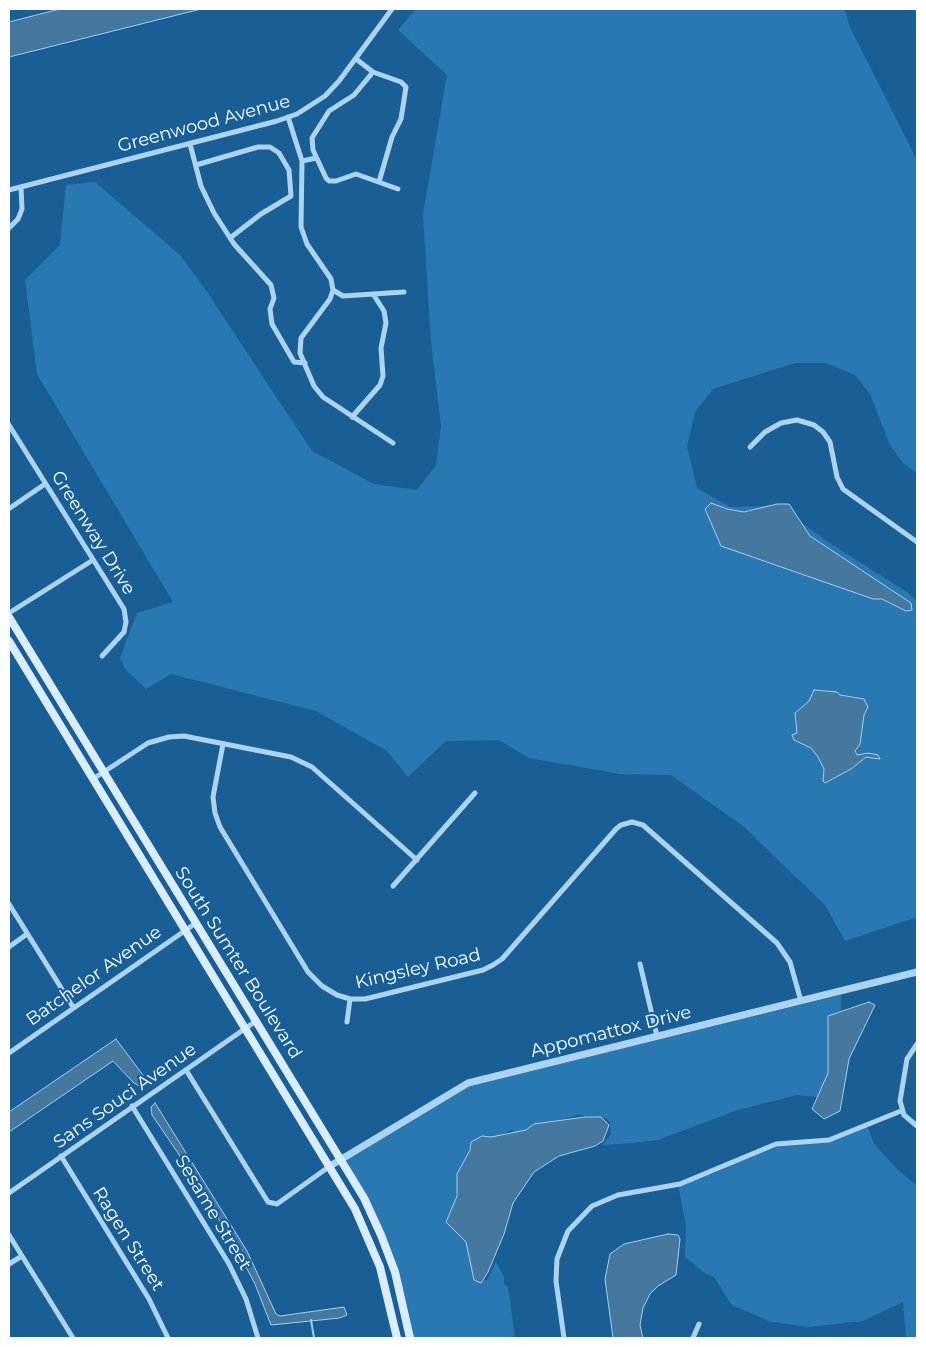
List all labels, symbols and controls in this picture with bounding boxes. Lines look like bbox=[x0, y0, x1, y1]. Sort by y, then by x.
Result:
street label: Greenwood Avenue bbox=[115, 91, 293, 157]
street label: Greenway Drive bbox=[46, 467, 140, 599]
street label: South Sumter Boulevard bbox=[170, 863, 306, 1063]
street label: Batchelor Avenue bbox=[22, 921, 166, 1031]
street label: Kingsley Road bbox=[353, 944, 483, 994]
street label: Appomattox Drive bbox=[528, 1002, 694, 1062]
street label: Sans Souci Avenue bbox=[49, 1039, 201, 1153]
street label: Sesame Street bbox=[170, 1152, 256, 1274]
street label: Ragen Street bbox=[88, 1183, 168, 1295]

